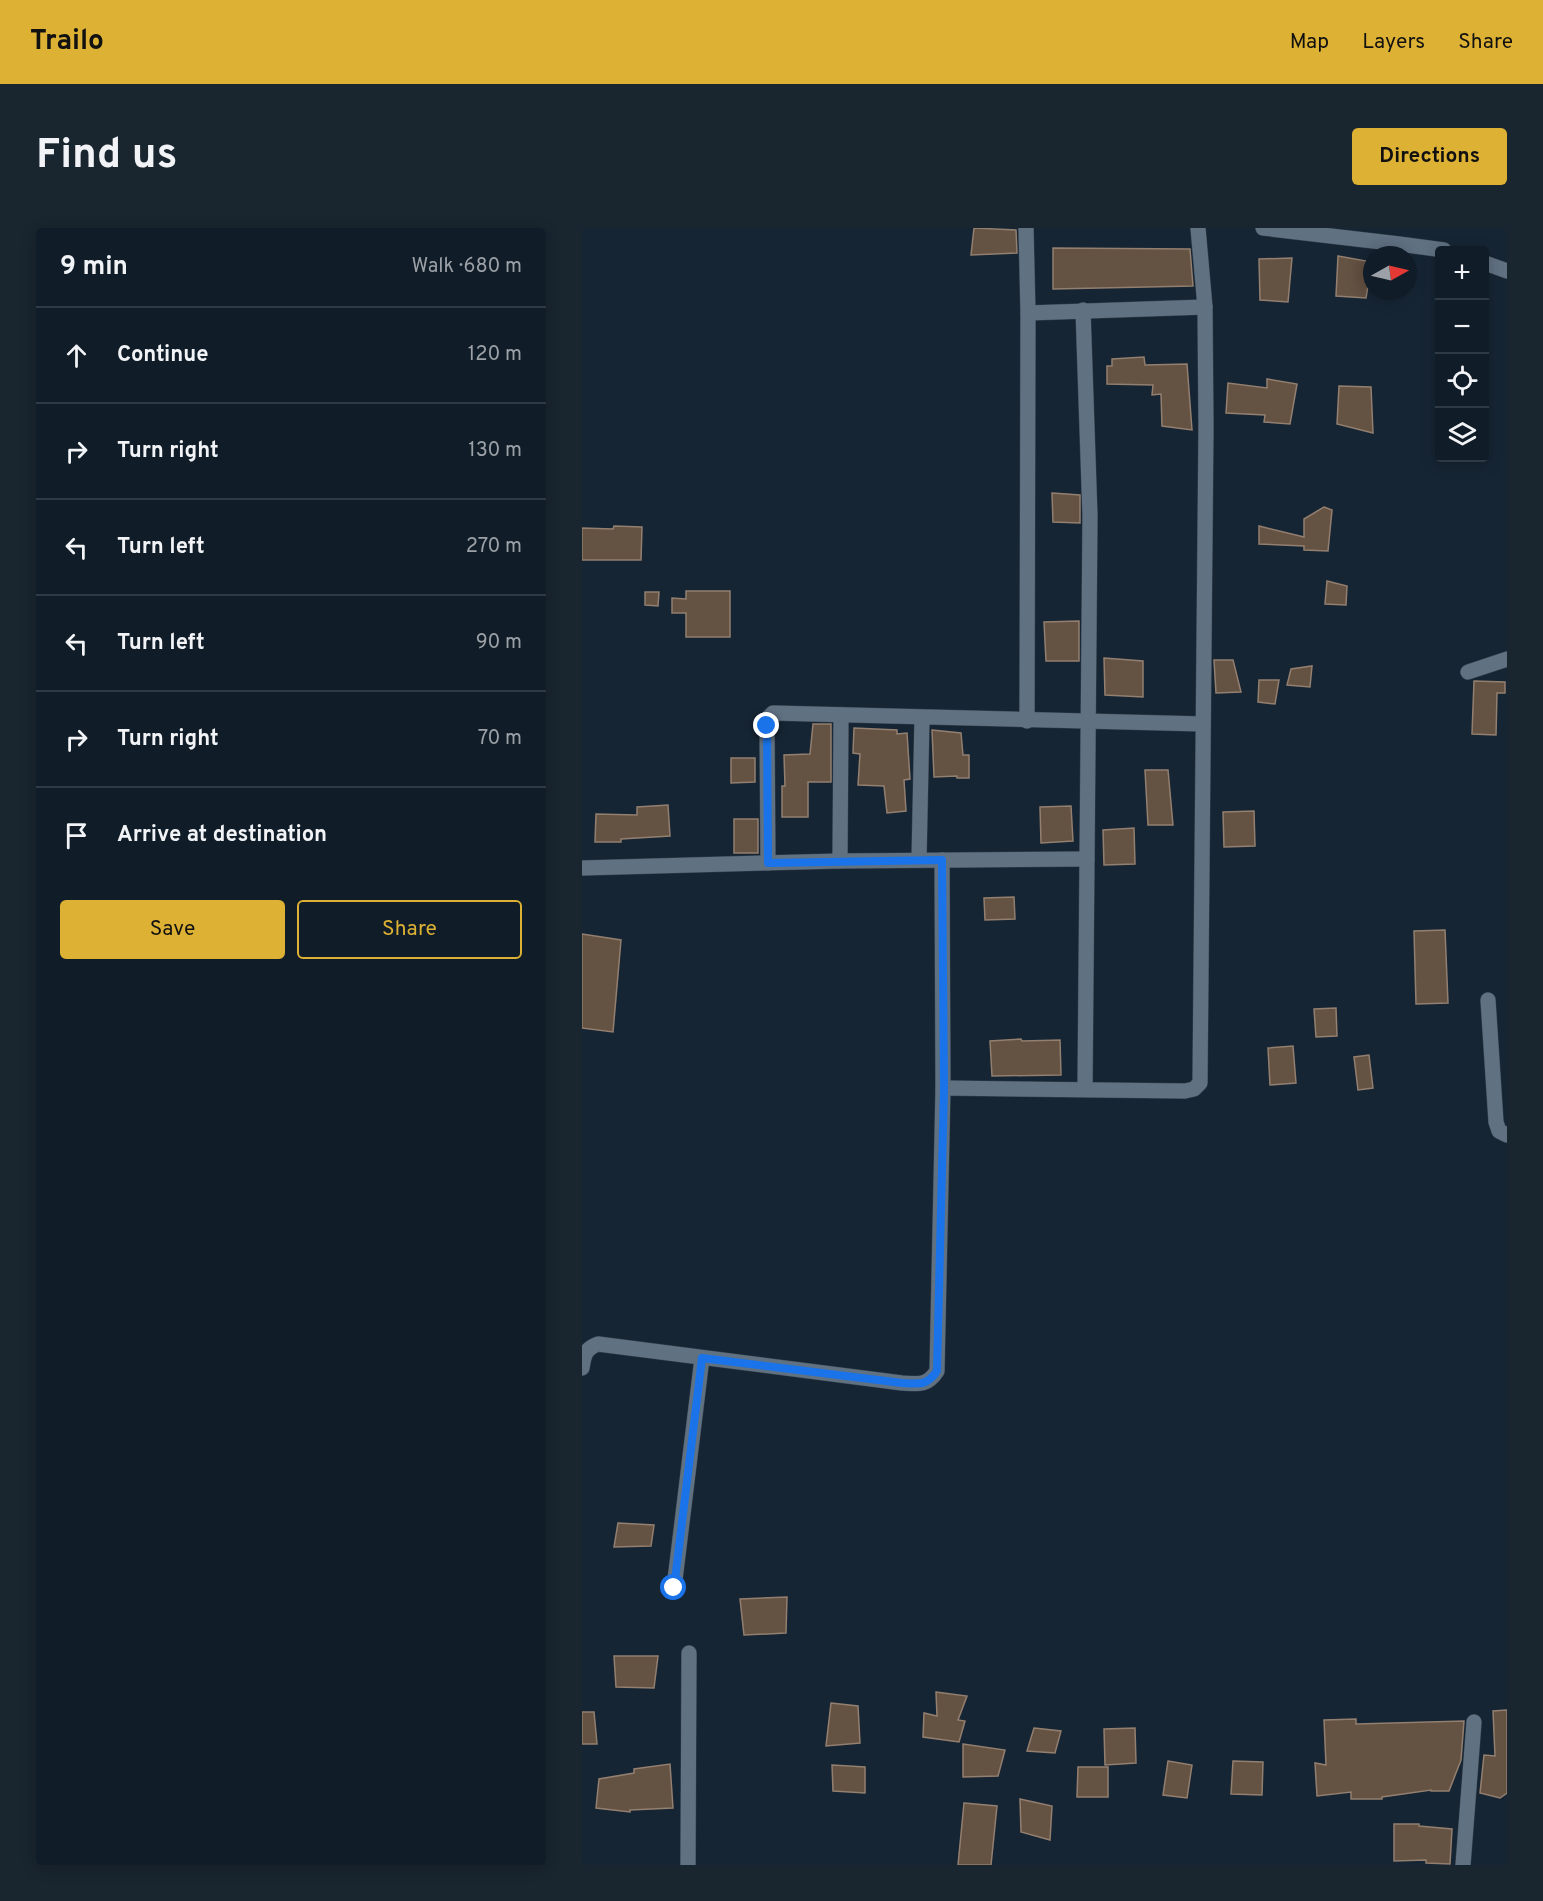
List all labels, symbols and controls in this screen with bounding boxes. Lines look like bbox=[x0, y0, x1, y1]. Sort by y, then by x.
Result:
text: Trailo bbox=[30, 24, 104, 60]
text: Map bbox=[1290, 29, 1329, 56]
text: Layers bbox=[1362, 29, 1425, 56]
text: Share bbox=[1458, 29, 1513, 56]
button: Directions bbox=[1352, 128, 1507, 185]
text: Find us bbox=[36, 130, 177, 183]
north arrow bbox=[1363, 246, 1417, 300]
map controls bbox=[1435, 246, 1489, 462]
button: + bbox=[1435, 246, 1489, 300]
text: 9 min bbox=[60, 251, 128, 284]
text: Walk · 680 m bbox=[411, 254, 522, 280]
button: − bbox=[1435, 300, 1489, 354]
icon: ahead bbox=[60, 339, 93, 372]
text: Continue bbox=[117, 342, 208, 369]
text: 120 m bbox=[468, 342, 522, 368]
button: locate bbox=[1435, 354, 1489, 408]
button: layers bbox=[1435, 408, 1489, 462]
icon: right bbox=[60, 435, 93, 468]
text: Turn right bbox=[117, 438, 219, 465]
text: 130 m bbox=[468, 438, 522, 464]
icon: left bbox=[60, 531, 93, 564]
text: Turn left bbox=[117, 534, 205, 561]
text: 270 m bbox=[466, 534, 522, 560]
icon: left bbox=[60, 627, 93, 660]
text: Turn left bbox=[117, 630, 205, 657]
text: 90 m bbox=[476, 630, 522, 656]
route end bbox=[753, 712, 779, 738]
icon: right bbox=[60, 723, 93, 756]
text: Turn right bbox=[117, 726, 219, 753]
text: 70 m bbox=[478, 726, 522, 752]
icon: arrive bbox=[60, 819, 93, 852]
text: Arrive at destination bbox=[117, 822, 327, 849]
button: Save bbox=[60, 900, 285, 959]
button: Share bbox=[297, 900, 522, 959]
route start bbox=[660, 1574, 686, 1600]

